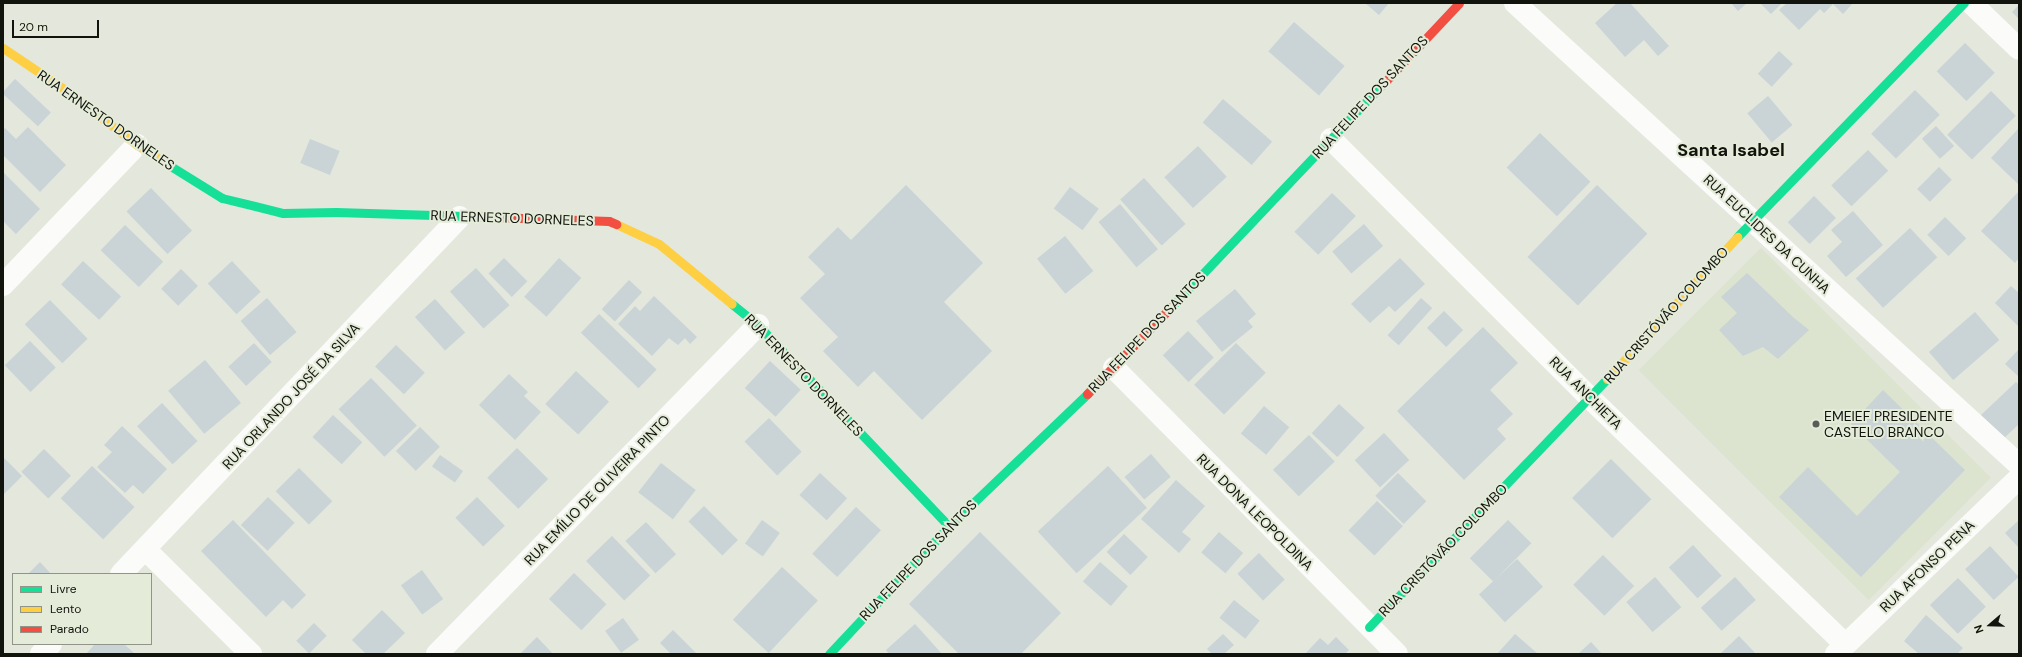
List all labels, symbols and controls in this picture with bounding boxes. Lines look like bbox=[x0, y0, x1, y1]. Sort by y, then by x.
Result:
scale bar bbox=[14, 12, 101, 38]
text: 20 m bbox=[19, 19, 48, 35]
street label: RUA FELIPE DOS SANTOS bbox=[1309, 32, 1431, 162]
street label: RUA ERNESTO DORNELES bbox=[34, 66, 178, 174]
district label: Santa Isabel bbox=[1677, 139, 1785, 161]
street label: RUA EUCLIDES DA CUNHA bbox=[1700, 171, 1834, 297]
street label: RUA ERNESTO DORNELES bbox=[430, 207, 594, 229]
street label: RUA CRISTÓVÃO COLOMBO bbox=[1600, 243, 1732, 387]
street label: RUA FELIPE DOS SANTOS bbox=[1085, 268, 1209, 396]
street label: RUA ERNESTO DORNELES bbox=[741, 310, 867, 440]
street label: RUA ORLANDO JOSÉ DA SILVA bbox=[219, 319, 363, 473]
street label: RUA ANCHIETA bbox=[1546, 353, 1626, 433]
place label: EMEIEF PRESIDENTE CASTELO BRANCO bbox=[1824, 408, 1953, 440]
street label: RUA EMÍLIO DE OLIVEIRA PINTO bbox=[521, 411, 673, 569]
marker: EMEIEF PRESIDENTE CASTELO BRANCO bbox=[1811, 419, 1821, 429]
street label: RUA DONA LEOPOLDINA bbox=[1193, 450, 1317, 574]
street label: RUA CRISTÓVÃO COLOMBO bbox=[1375, 480, 1511, 620]
street label: RUA FELIPE DOS SANTOS bbox=[856, 496, 980, 624]
street label: RUA AFONSO PENA bbox=[1876, 517, 1978, 615]
legend bbox=[12, 573, 152, 645]
text: Livre bbox=[50, 581, 77, 597]
text: Lento bbox=[50, 601, 81, 617]
north arrow bbox=[1970, 605, 2010, 645]
text: Parado bbox=[50, 621, 89, 637]
text: N bbox=[1971, 623, 1987, 635]

